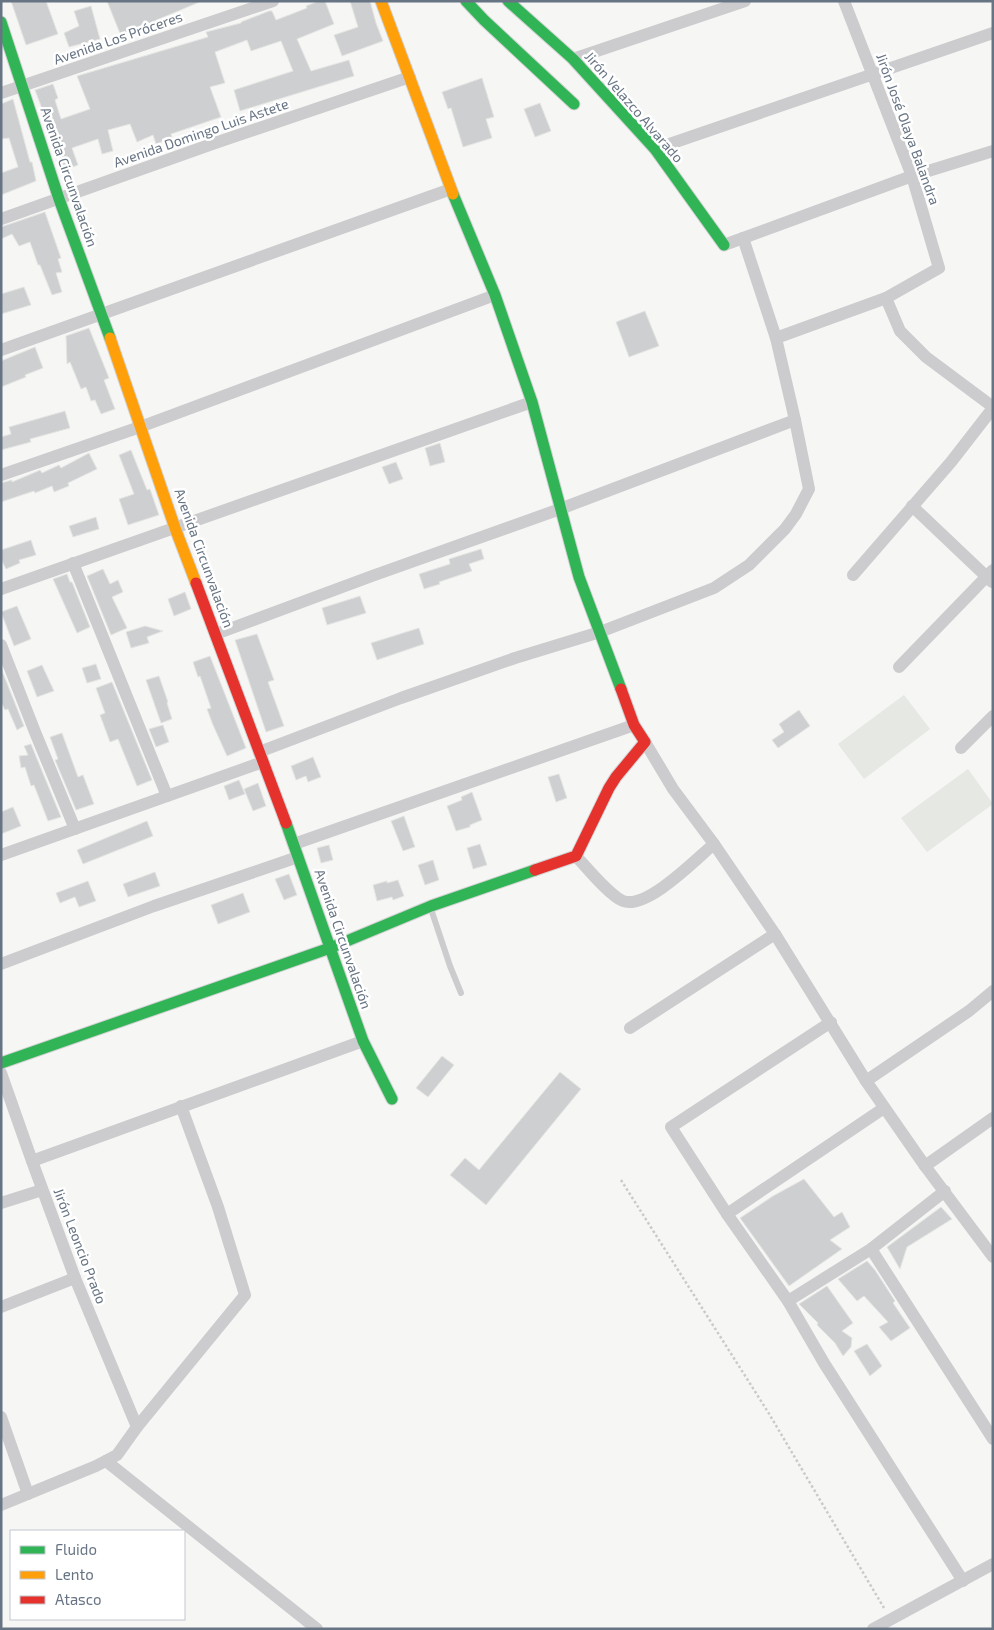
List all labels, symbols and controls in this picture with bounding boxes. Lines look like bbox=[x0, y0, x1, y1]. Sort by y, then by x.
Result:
street label: Avenida Los Próceres bbox=[51, 8, 184, 68]
street label: Jirón Velazco Alvarado bbox=[582, 48, 687, 166]
street label: Jirón José Olaya Balandra bbox=[873, 51, 944, 207]
street label: Avenida Domingo Luis Astete bbox=[111, 95, 290, 170]
street label: Avenida Circunvalación bbox=[38, 105, 101, 249]
street label: Avenida Circunvalación bbox=[171, 486, 238, 630]
street label: Avenida Circunvalación bbox=[312, 867, 375, 1011]
street label: Jirón Leoncio Prado bbox=[51, 1186, 110, 1306]
legend bbox=[10, 1530, 185, 1620]
text: Fluido bbox=[55, 1540, 97, 1558]
text: Lento bbox=[55, 1565, 94, 1583]
text: Atasco bbox=[55, 1590, 101, 1608]

